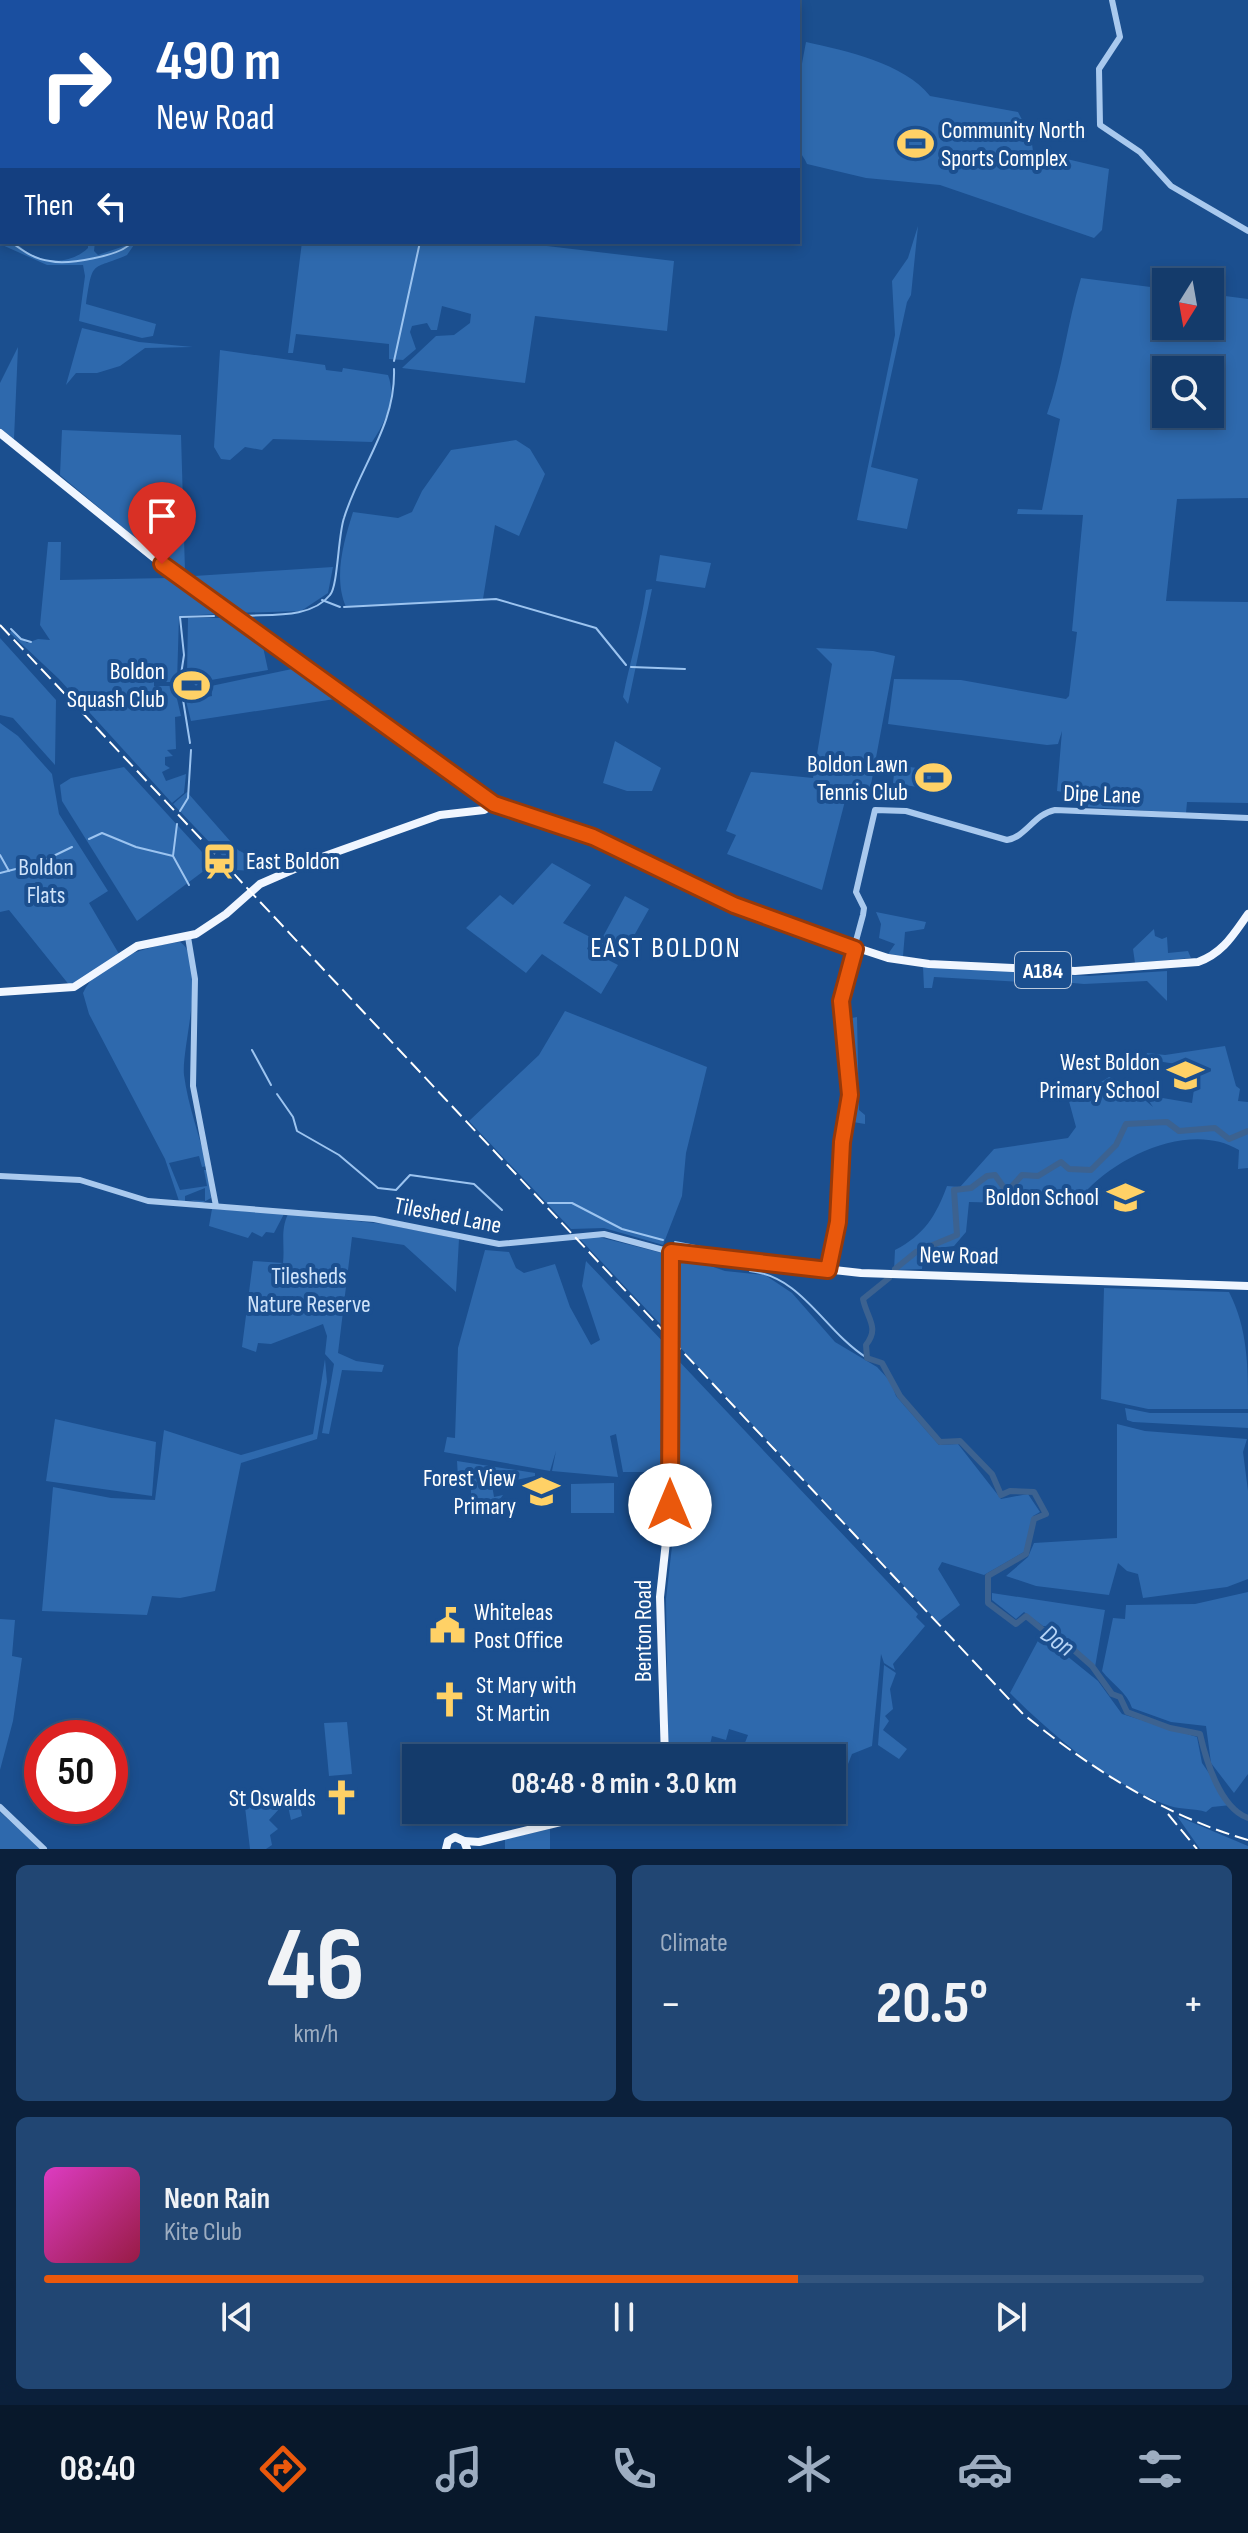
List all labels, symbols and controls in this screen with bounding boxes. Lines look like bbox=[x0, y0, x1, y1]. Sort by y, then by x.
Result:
text: 490 m bbox=[156, 29, 281, 96]
icon: right bbox=[24, 32, 128, 136]
text: New Road bbox=[156, 97, 275, 140]
place label: Community North Sports Complex bbox=[941, 116, 1085, 173]
sports icon: Community North Sports Complex bbox=[896, 125, 934, 163]
icon: left bbox=[90, 184, 134, 228]
text: Then bbox=[24, 188, 74, 224]
north arrow bbox=[1152, 268, 1224, 340]
map controls bbox=[1152, 268, 1224, 428]
button: search bbox=[1152, 356, 1224, 428]
pin bbox=[128, 482, 196, 564]
icon: arrive bbox=[140, 494, 184, 538]
place label: Boldon Squash Club bbox=[67, 657, 165, 714]
sports icon: Boldon Squash Club bbox=[172, 666, 210, 704]
place label: Boldon Lawn Tennis Club bbox=[807, 750, 908, 807]
sports icon: Boldon Lawn Tennis Club bbox=[915, 759, 953, 797]
street label: Dipe Lane bbox=[1063, 779, 1141, 810]
station icon: East Boldon bbox=[201, 842, 239, 880]
place label: East Boldon bbox=[246, 847, 340, 876]
park label: Boldon Flats bbox=[18, 853, 74, 910]
district label: EAST BOLDON bbox=[590, 932, 742, 965]
road number: A184 bbox=[1015, 952, 1071, 988]
place label: West Boldon Primary School bbox=[1039, 1048, 1160, 1105]
school or university icon: West Boldon Primary School bbox=[1167, 1057, 1205, 1095]
school or university icon: Boldon School bbox=[1106, 1178, 1144, 1216]
place label: Boldon School bbox=[985, 1183, 1099, 1212]
street label: Tileshed Lane bbox=[392, 1191, 504, 1240]
street label: New Road bbox=[919, 1240, 999, 1271]
park label: Tilesheds Nature Reserve bbox=[247, 1262, 371, 1319]
position arrow bbox=[628, 1463, 712, 1547]
place label: Forest View Primary bbox=[423, 1464, 516, 1521]
school or university icon: Forest View Primary bbox=[523, 1473, 561, 1511]
street label: Benton Road bbox=[629, 1580, 658, 1682]
place label: Whiteleas Post Office bbox=[474, 1598, 563, 1655]
public building icon: Whiteleas Post Office bbox=[429, 1607, 467, 1645]
water label: Don bbox=[1034, 1619, 1080, 1664]
place label: St Mary with St Martin bbox=[476, 1671, 577, 1728]
church icon: St Mary with St Martin bbox=[431, 1680, 469, 1718]
speed limit sign: 50 bbox=[24, 1720, 128, 1824]
text: 08:48 · 8 min · 3.0 km bbox=[511, 1766, 737, 1802]
church icon: St Oswalds bbox=[323, 1779, 361, 1817]
place label: St Oswalds bbox=[229, 1784, 316, 1813]
text: 46 bbox=[267, 1904, 365, 2029]
text: Climate bbox=[660, 1928, 728, 1959]
text: 20.5° bbox=[876, 1968, 988, 2040]
text: − bbox=[660, 1978, 682, 2031]
text: + bbox=[1182, 1978, 1204, 2031]
text: km/h bbox=[294, 2019, 338, 2050]
text: Neon Rain bbox=[164, 2181, 270, 2217]
text: Kite Club bbox=[164, 2217, 242, 2248]
icon: previous bbox=[215, 2295, 259, 2339]
icon: pause bbox=[602, 2295, 646, 2339]
icon: next bbox=[989, 2295, 1033, 2339]
icon: directions bbox=[255, 2441, 311, 2497]
icon: music bbox=[431, 2441, 487, 2497]
icon: phone bbox=[606, 2441, 662, 2497]
icon: climate bbox=[781, 2441, 837, 2497]
icon: car bbox=[957, 2441, 1013, 2497]
icon: filters bbox=[1132, 2441, 1188, 2497]
text: 08:40 bbox=[60, 2448, 136, 2491]

